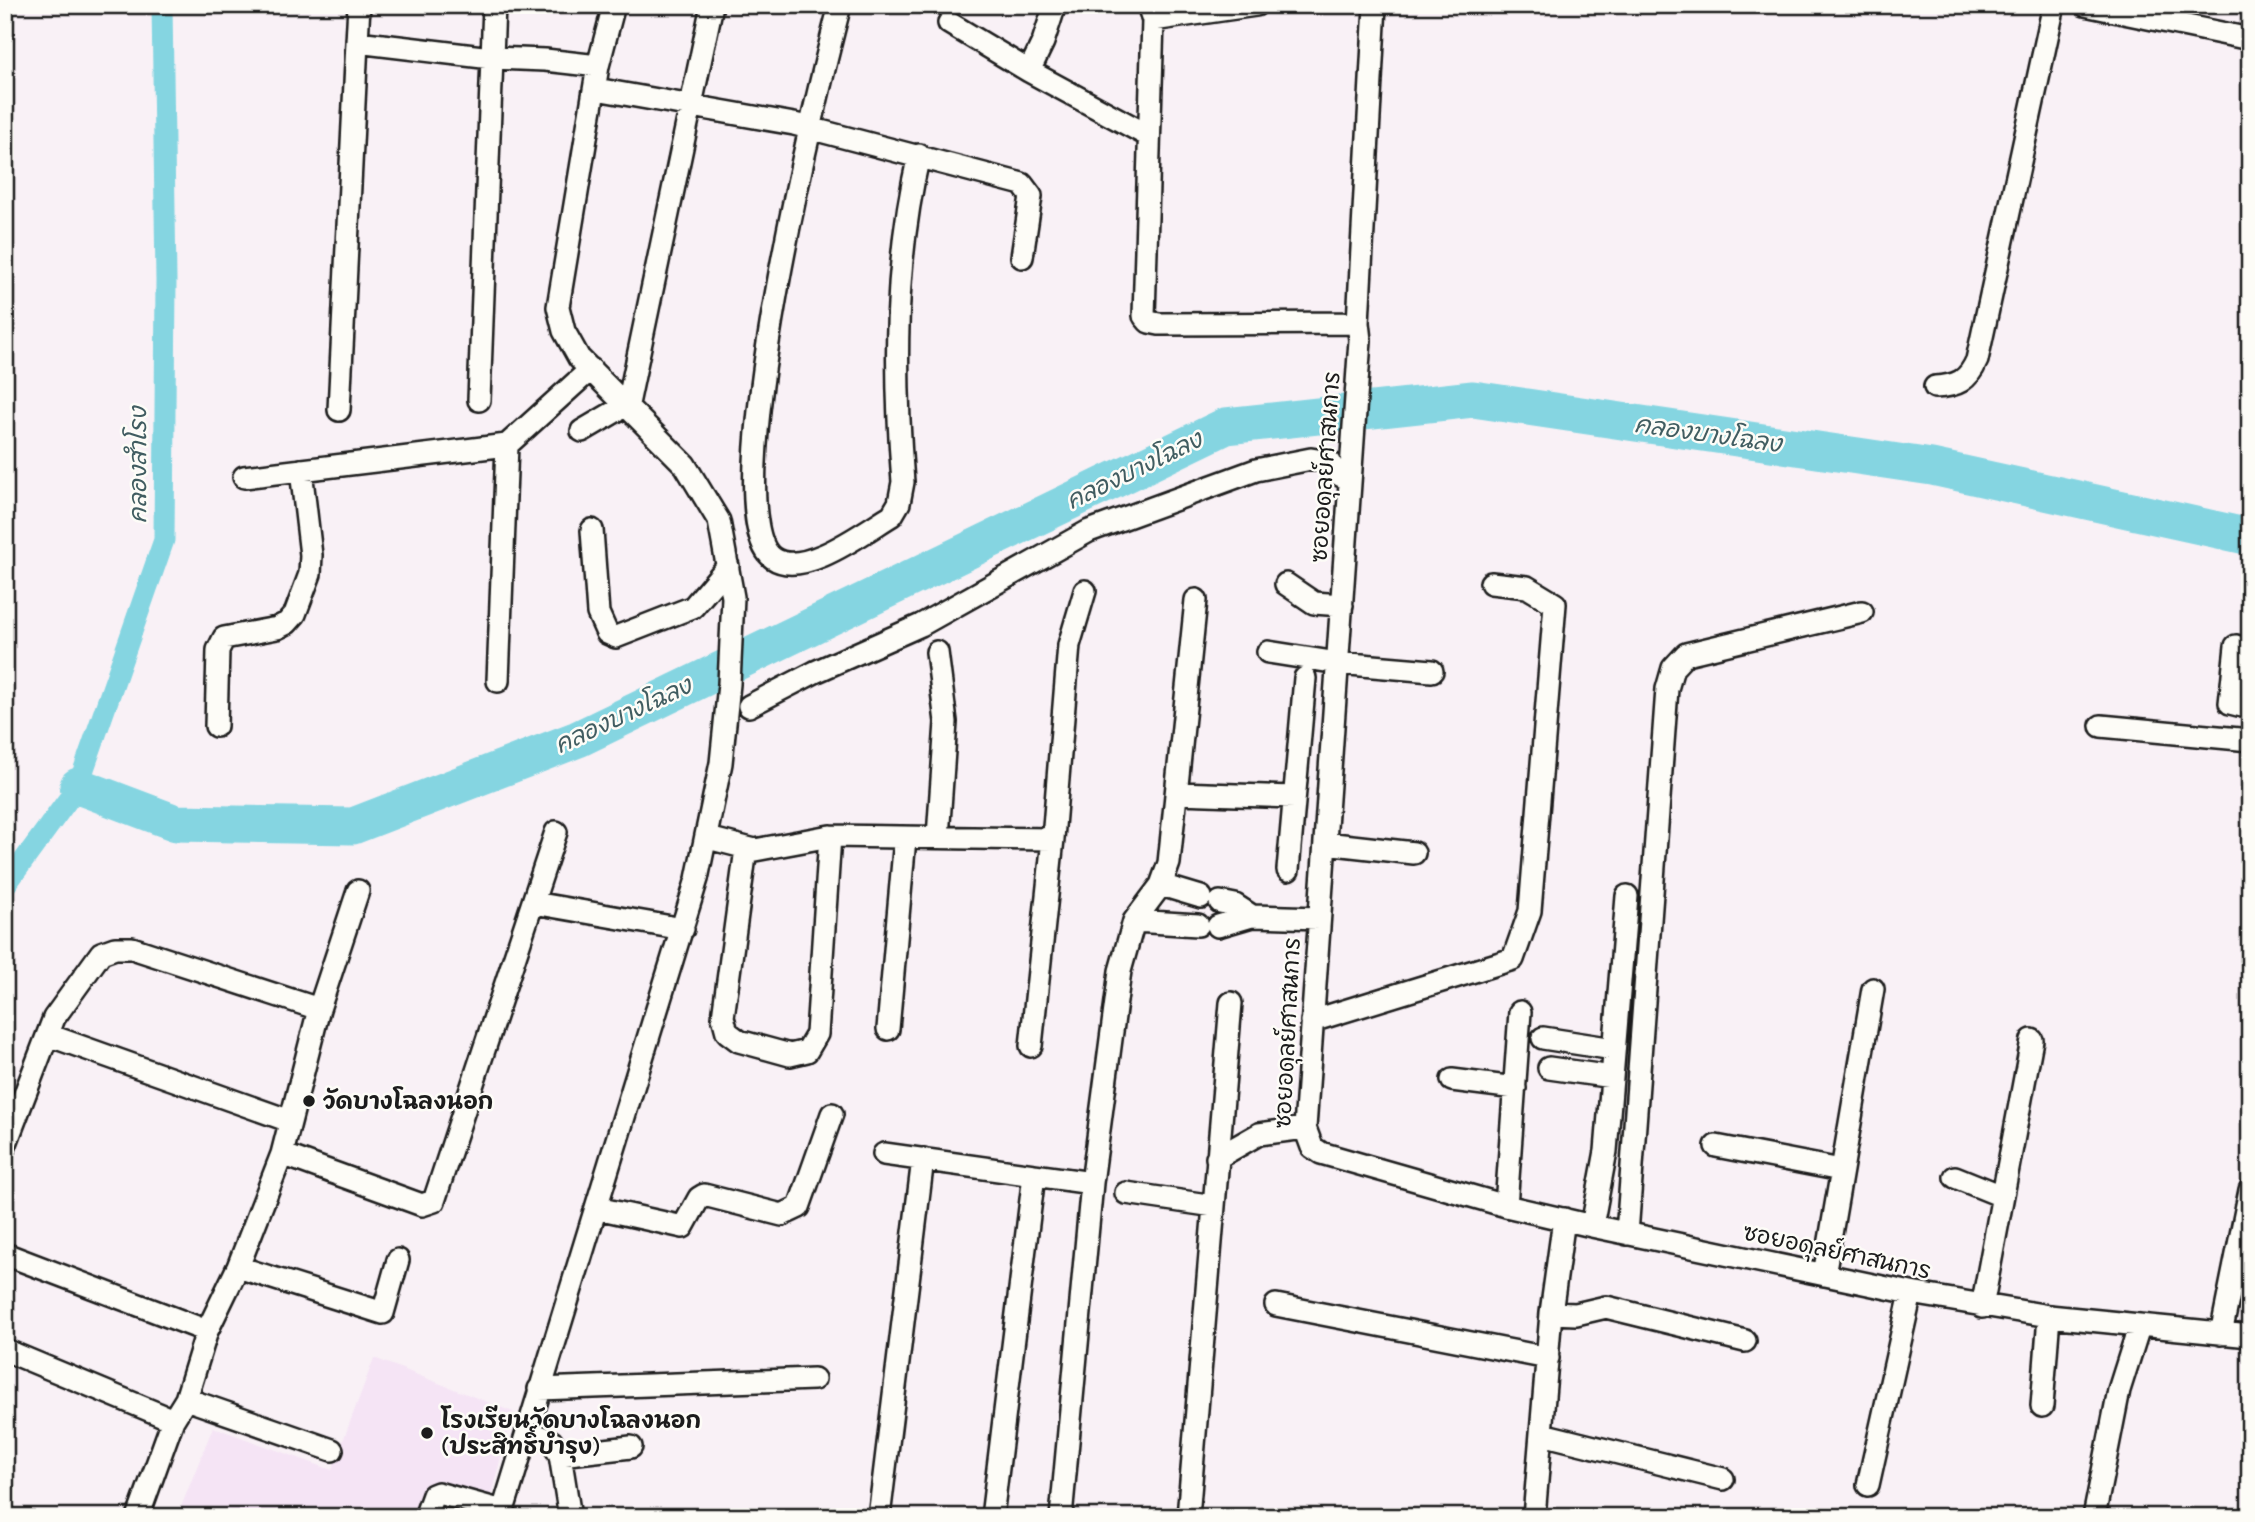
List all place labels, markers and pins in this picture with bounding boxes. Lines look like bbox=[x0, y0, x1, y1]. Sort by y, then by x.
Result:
place label: วัดบางโฉลงนอก bbox=[323, 1086, 493, 1115]
marker: วัดบางโฉลงนอก bbox=[301, 1093, 317, 1109]
place label: โรงเรียนวัดบางโฉลงนอก (ประสิทธิ์บำรุง) bbox=[440, 1405, 701, 1463]
marker: โรงเรียนวัดบางโฉลงนอก (ประสิทธิ์บำรุง) bbox=[419, 1425, 435, 1441]

